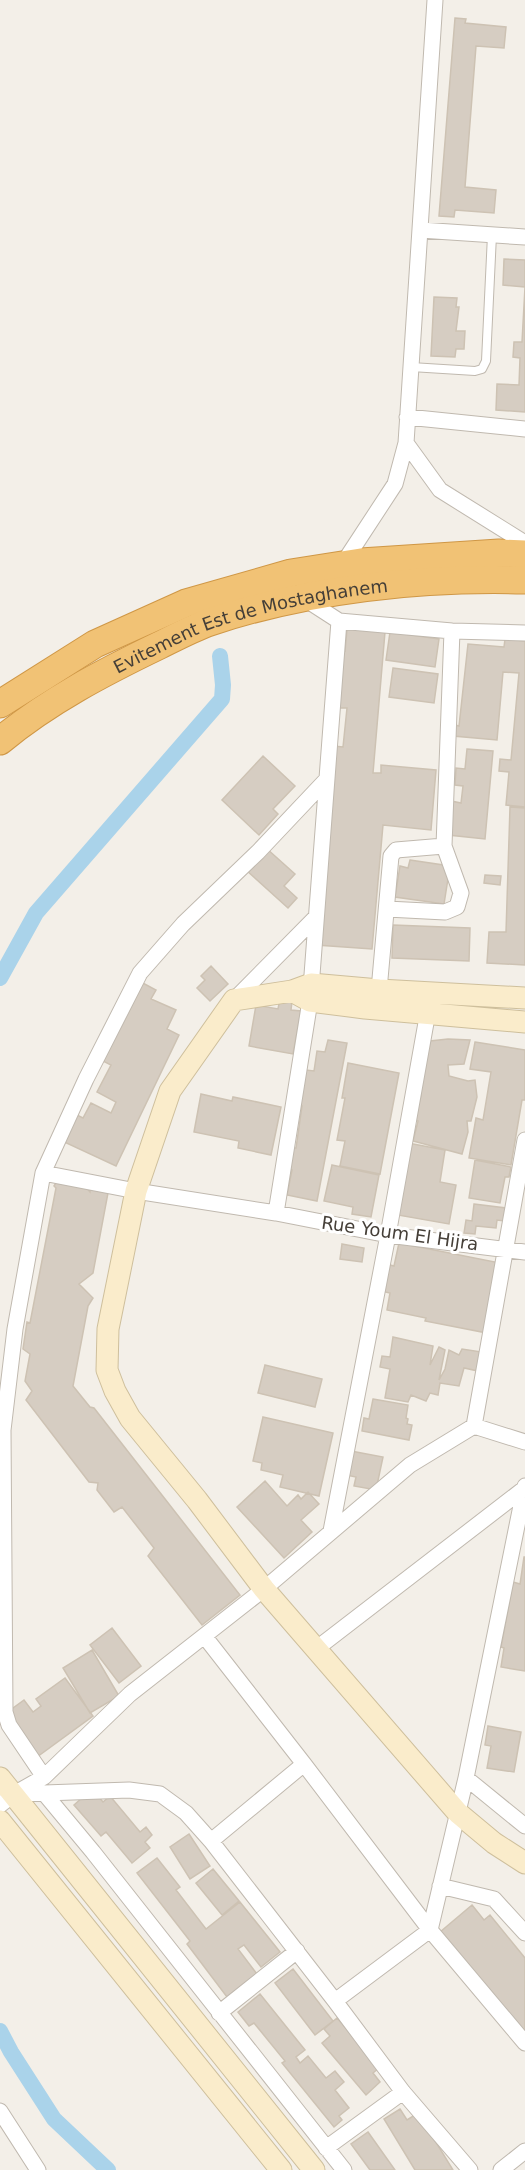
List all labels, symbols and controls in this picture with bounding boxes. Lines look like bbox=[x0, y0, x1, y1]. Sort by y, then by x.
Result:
street label: Evitement Est de Mostaghanem bbox=[110, 575, 389, 677]
street label: Rue Youm El Hijra bbox=[320, 1212, 480, 1254]

